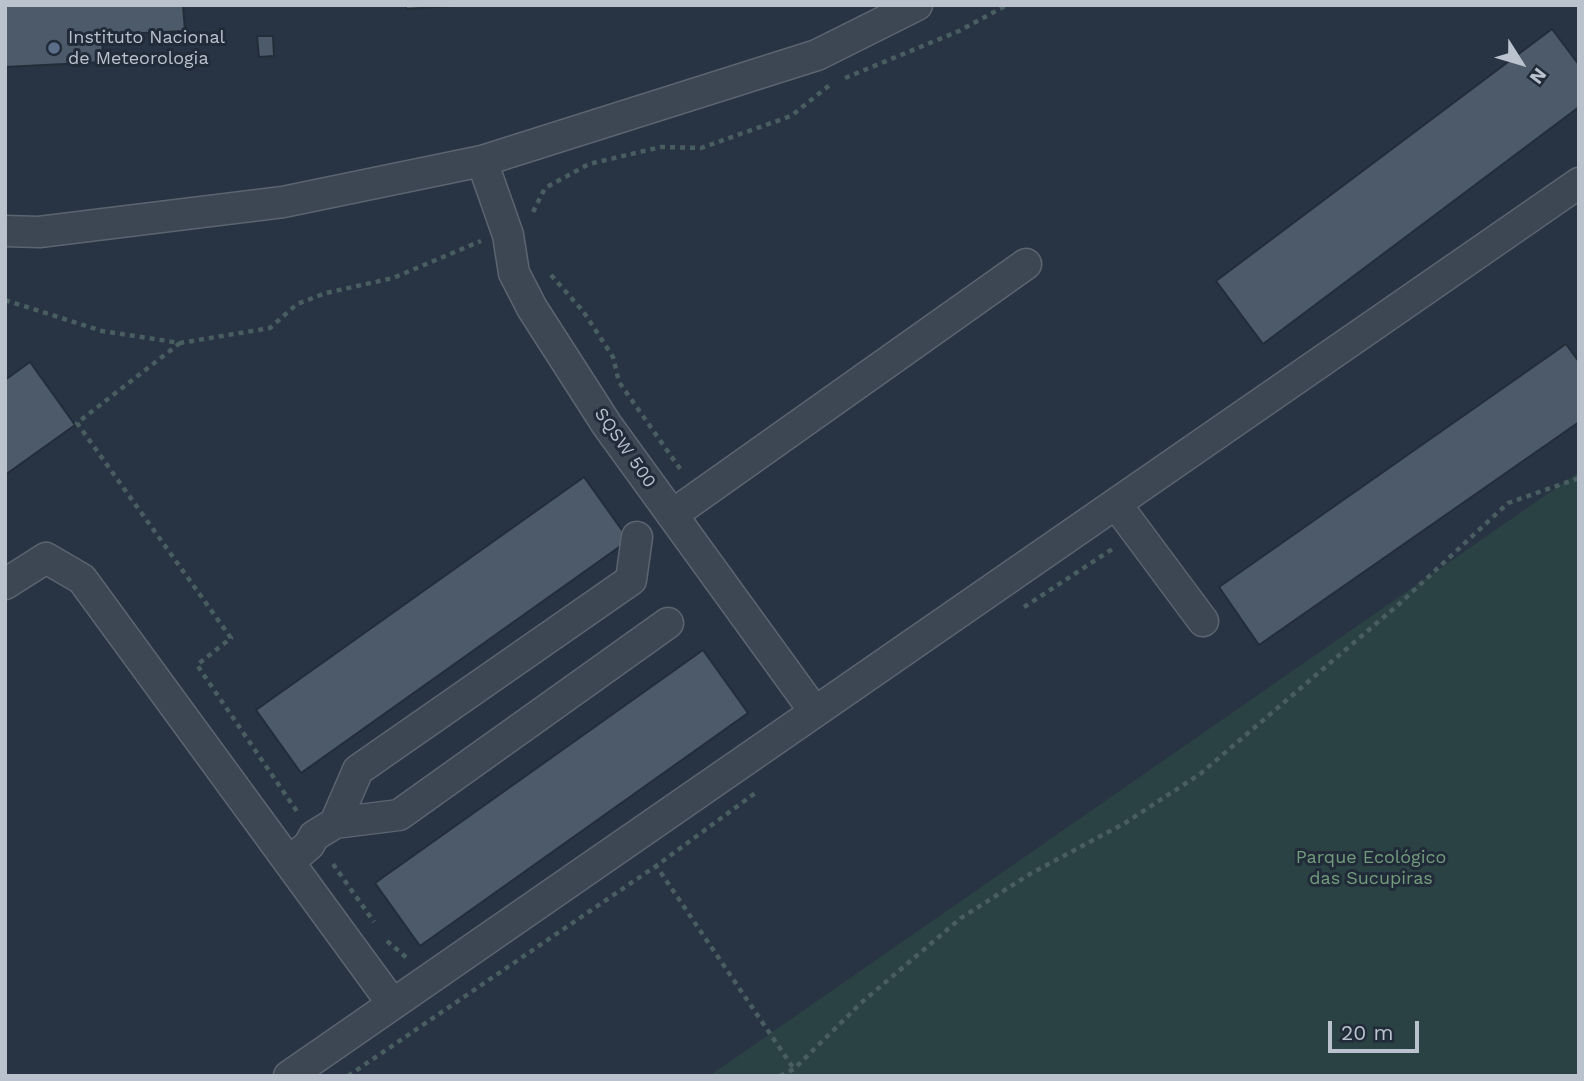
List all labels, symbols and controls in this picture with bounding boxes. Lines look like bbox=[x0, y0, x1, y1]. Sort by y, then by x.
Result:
place label: Instituto Nacional de Meteorologia bbox=[68, 27, 225, 70]
north arrow bbox=[1486, 28, 1556, 98]
marker: Instituto Nacional de Meteorologia bbox=[46, 40, 62, 56]
text: N bbox=[1525, 63, 1552, 88]
street label: SQSW 500 bbox=[590, 404, 660, 492]
park label: Parque Ecológico das Sucupiras bbox=[1296, 847, 1446, 890]
scale bar bbox=[1332, 1007, 1423, 1052]
text: 20 m bbox=[1341, 1020, 1393, 1045]

